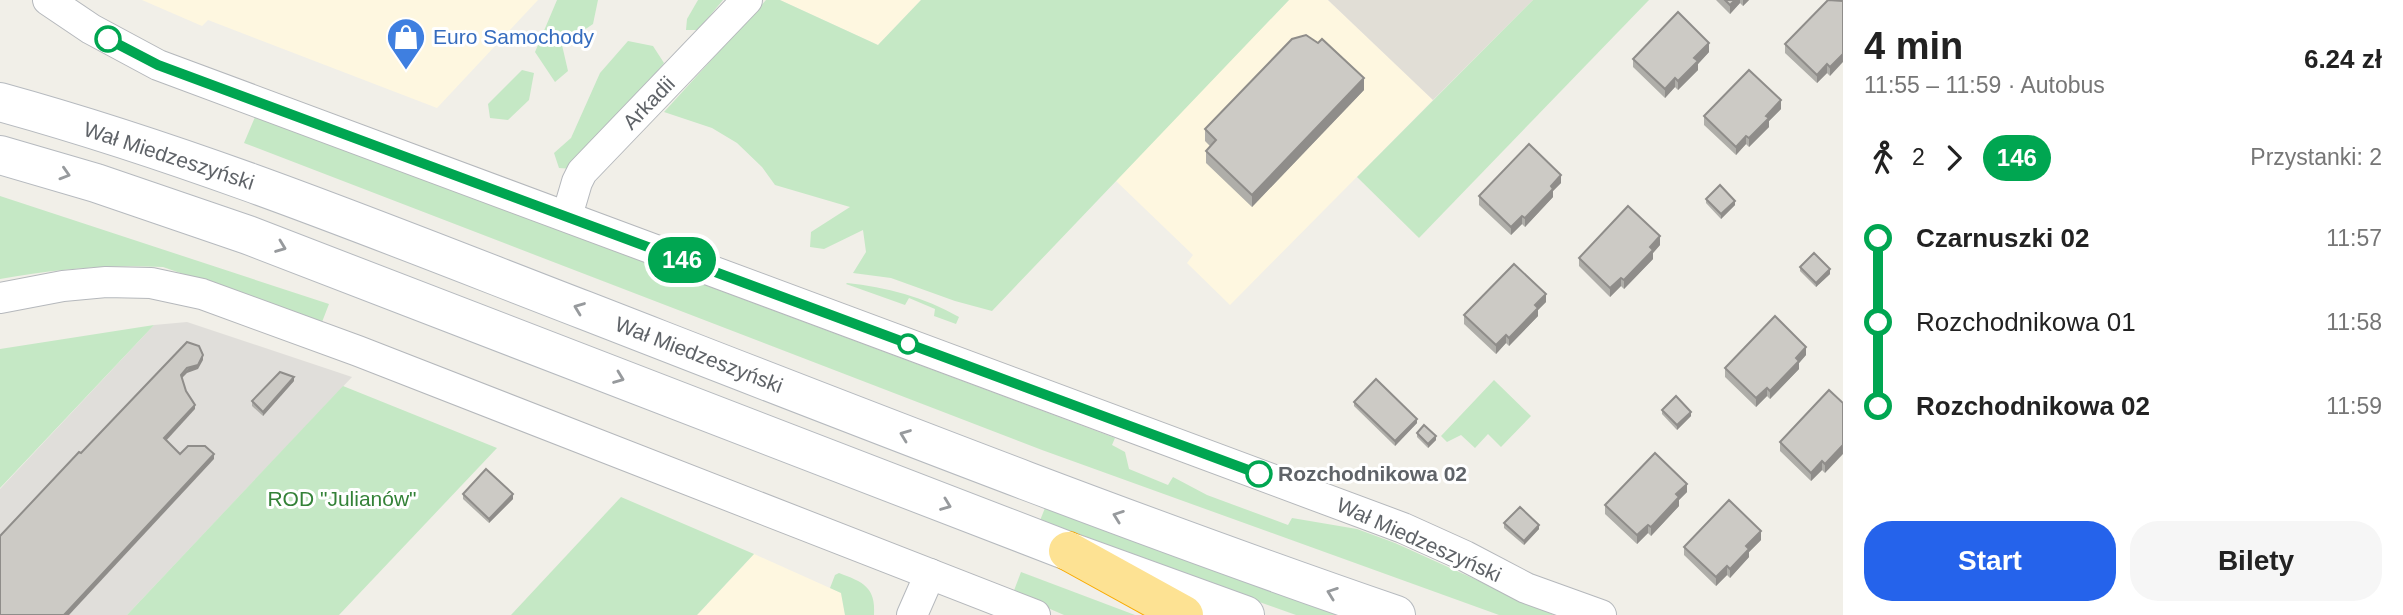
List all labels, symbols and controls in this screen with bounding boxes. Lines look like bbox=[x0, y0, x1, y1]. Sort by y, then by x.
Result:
shop icon: Euro Samochody bbox=[385, 16, 427, 71]
place label: Euro Samochody bbox=[433, 25, 595, 48]
text: 4 min bbox=[1864, 25, 1963, 67]
unlabelled marker bbox=[95, 26, 121, 52]
text: 6.24 zł bbox=[2304, 44, 2382, 74]
street label: Arkadii bbox=[618, 72, 679, 134]
text: 11:55 – 11:59 · Autobus bbox=[1864, 72, 2105, 98]
street label: Wał Miedzeszyński bbox=[81, 117, 257, 194]
icon: walk bbox=[1864, 139, 1902, 177]
icon: forward bbox=[1935, 139, 1973, 177]
text: 2 bbox=[1912, 144, 1925, 170]
text: 146 bbox=[1997, 144, 2037, 171]
text: Przystanki: 2 bbox=[2250, 144, 2382, 170]
one-way arrow bbox=[59, 166, 71, 181]
text: Czarnuszki 02 bbox=[1916, 223, 2089, 253]
text: 11:57 bbox=[2326, 225, 2382, 251]
line badge: 146 bbox=[642, 237, 722, 283]
one-way arrow bbox=[274, 239, 286, 253]
text: 146 bbox=[662, 246, 702, 273]
one-way arrow bbox=[573, 303, 585, 317]
text: Rozchodnikowa 01 bbox=[1916, 307, 2136, 337]
text: 11:58 bbox=[2326, 309, 2382, 335]
street label: Wał Miedzeszyński bbox=[612, 312, 786, 397]
unlabelled marker bbox=[898, 334, 918, 354]
one-way arrow bbox=[613, 370, 625, 384]
text: Rozchodnikowa 02 bbox=[1916, 391, 2150, 421]
text: 11:59 bbox=[2326, 393, 2382, 419]
one-way arrow bbox=[900, 430, 912, 444]
marker: Rozchodnikowa 02 bbox=[1246, 461, 1272, 487]
place label: Rozchodnikowa 02 bbox=[1278, 462, 1467, 485]
park label: ROD "Julianów" bbox=[267, 487, 417, 510]
street label: Wał Miedzeszyński bbox=[1333, 493, 1505, 586]
one-way arrow bbox=[939, 496, 951, 510]
one-way arrow bbox=[1112, 510, 1124, 524]
button: Start bbox=[1864, 521, 2116, 601]
button: Bilety bbox=[2130, 521, 2382, 601]
one-way arrow bbox=[1326, 587, 1338, 601]

